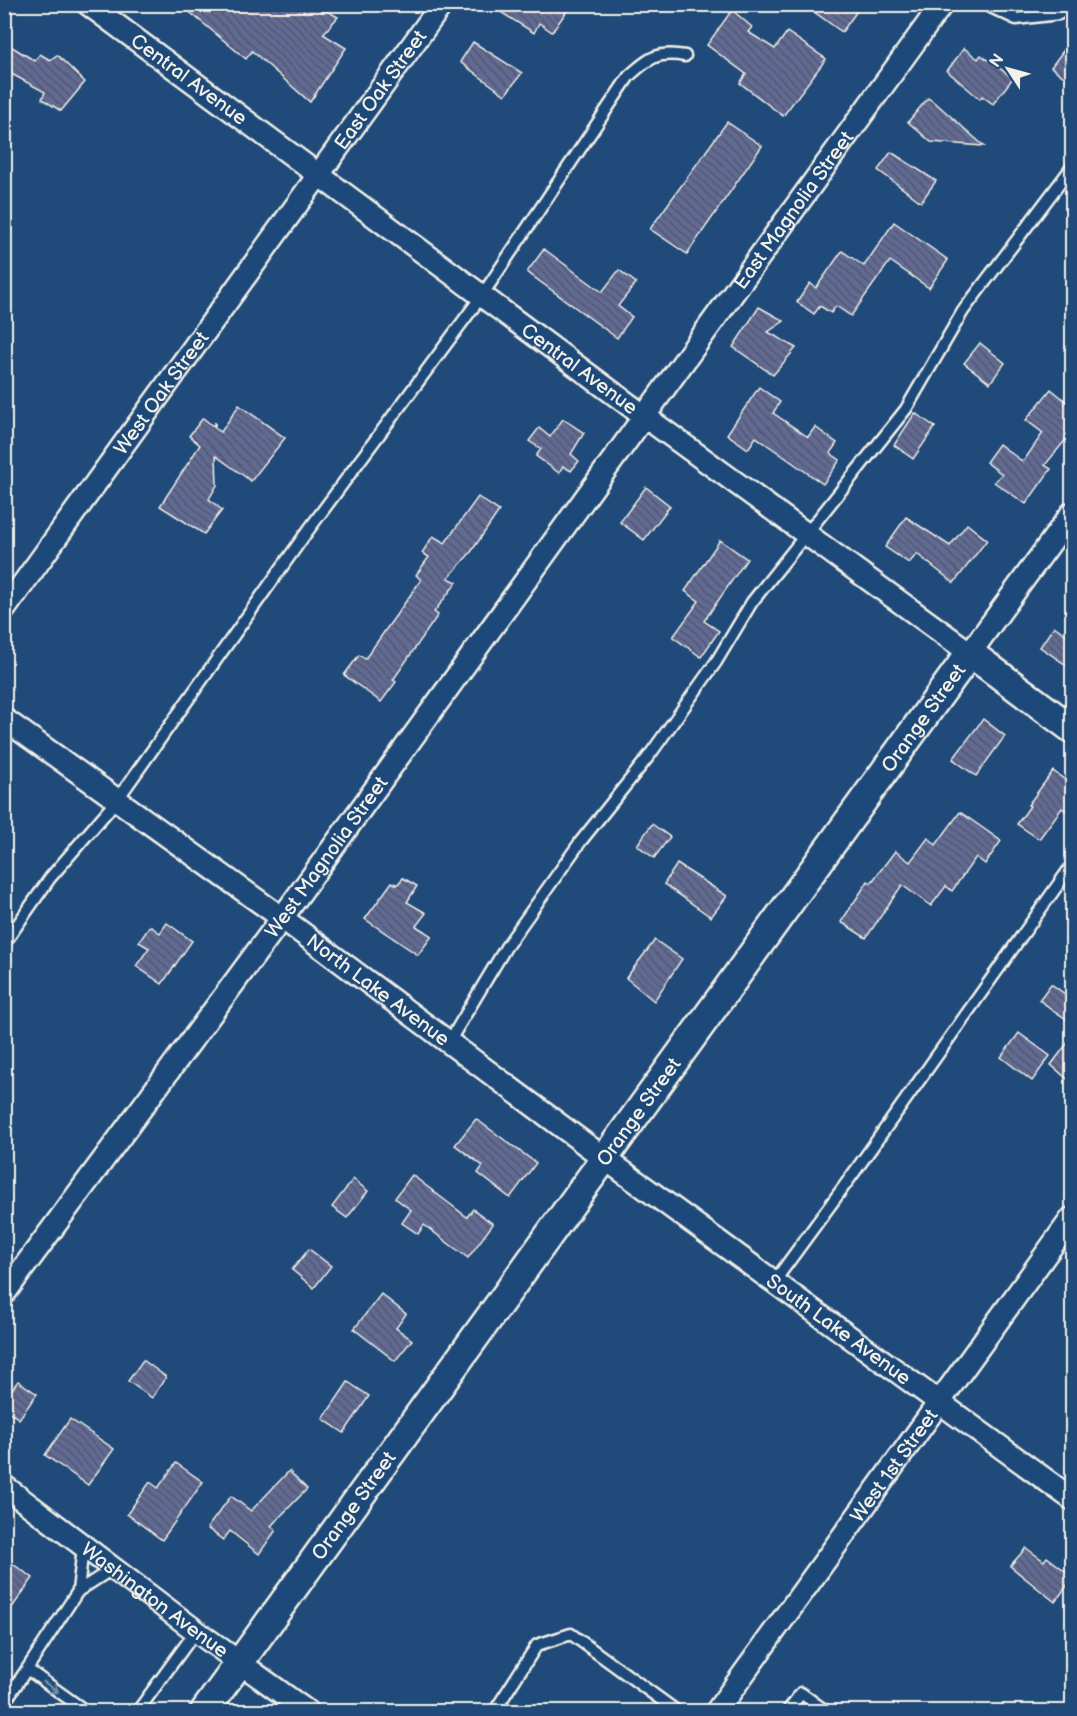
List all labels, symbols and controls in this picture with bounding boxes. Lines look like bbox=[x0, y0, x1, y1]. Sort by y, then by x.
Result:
street label: East Oak Street bbox=[330, 26, 432, 155]
street label: Central Avenue bbox=[126, 29, 252, 131]
north arrow bbox=[978, 39, 1038, 99]
text: N bbox=[986, 51, 1008, 72]
street label: East Magnolia Street bbox=[729, 127, 859, 294]
street label: Central Avenue bbox=[516, 318, 642, 420]
street label: West Oak Street bbox=[109, 327, 214, 460]
street label: Orange Street bbox=[877, 659, 971, 777]
street label: West Magnolia Street bbox=[260, 772, 393, 943]
street label: North Lake Avenue bbox=[301, 929, 454, 1052]
street label: Orange Street bbox=[592, 1053, 686, 1171]
street label: South Lake Avenue bbox=[761, 1269, 915, 1391]
street label: West 1st Street bbox=[846, 1404, 944, 1527]
street label: Orange Street bbox=[307, 1447, 402, 1565]
street label: Washington Avenue bbox=[76, 1538, 233, 1663]
one-way arrow bbox=[43, 1681, 59, 1693]

